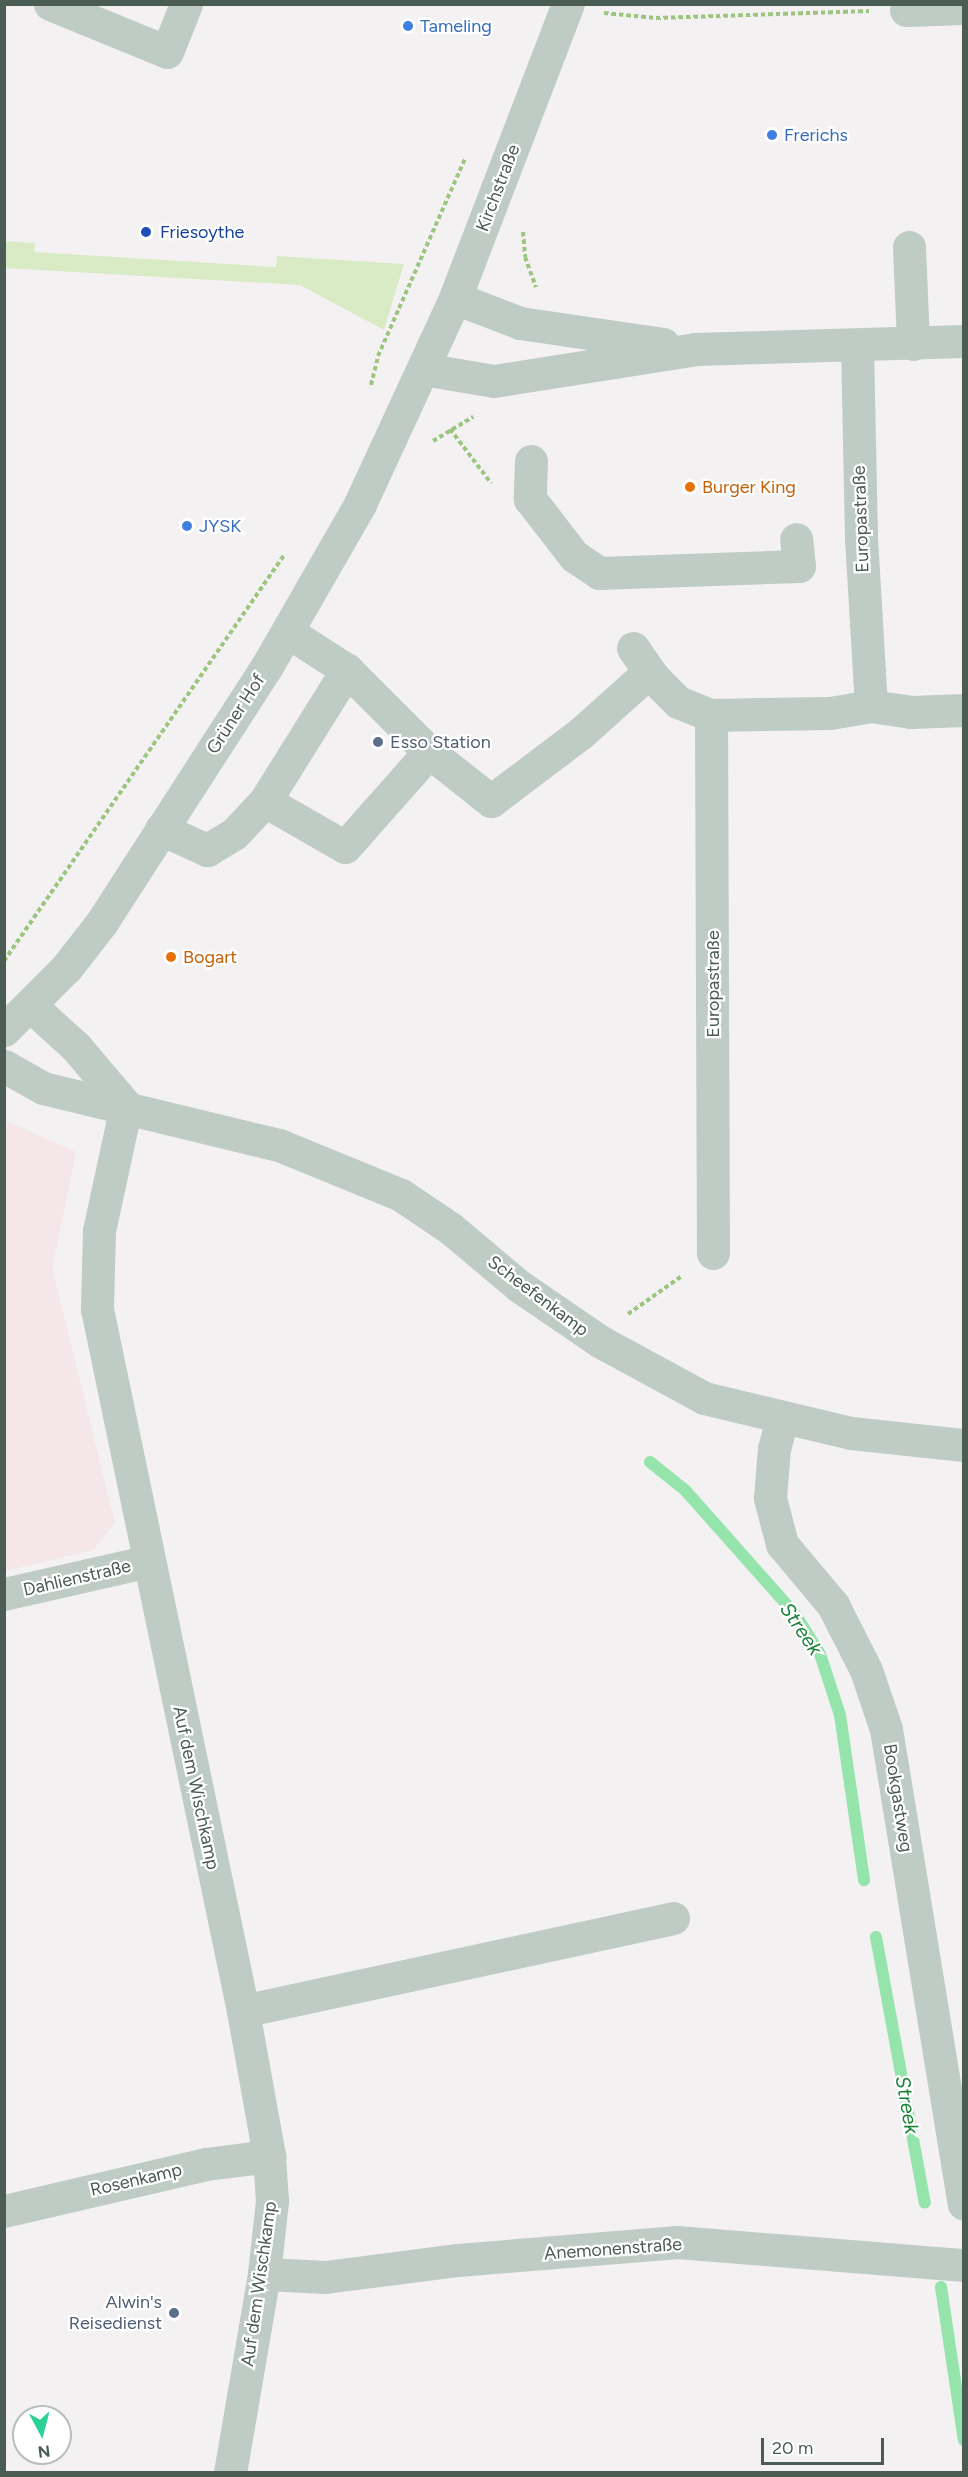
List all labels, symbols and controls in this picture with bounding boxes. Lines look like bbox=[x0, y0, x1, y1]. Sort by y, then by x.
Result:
place label: Tameling bbox=[420, 15, 492, 37]
marker: Tameling bbox=[401, 19, 415, 33]
place label: Frerichs bbox=[784, 124, 848, 146]
marker: Frerichs bbox=[765, 128, 779, 142]
street label: Kirchstraße bbox=[472, 141, 524, 235]
place label: Friesoythe bbox=[160, 221, 244, 243]
marker: Friesoythe bbox=[137, 223, 155, 241]
street label: Europastraße bbox=[848, 465, 874, 573]
place label: Burger King bbox=[702, 476, 796, 498]
marker: Burger King bbox=[683, 480, 697, 494]
place label: JYSK bbox=[199, 515, 241, 537]
marker: JYSK bbox=[180, 519, 194, 533]
street label: Grüner Hof bbox=[202, 670, 270, 758]
place label: Esso Station bbox=[390, 731, 491, 753]
marker: Esso Station bbox=[371, 735, 385, 749]
street label: Europastraße bbox=[702, 930, 724, 1038]
place label: Bogart bbox=[183, 946, 237, 968]
marker: Bogart bbox=[164, 950, 178, 964]
street label: Scheefenkamp bbox=[483, 1251, 593, 1341]
street label: Dahlienstraße bbox=[21, 1555, 133, 1601]
water label: Streek bbox=[775, 1598, 827, 1660]
street label: Auf dem Wischkamp bbox=[168, 1704, 224, 1872]
street label: Bookgastweg bbox=[879, 1742, 917, 1854]
water label: Streek bbox=[890, 2074, 924, 2136]
street label: Rosenkamp bbox=[88, 2159, 184, 2201]
street label: Auf dem Wischkamp bbox=[237, 2200, 281, 2368]
street label: Anemonenstraße bbox=[543, 2233, 683, 2265]
place label: Alwin's Reisedienst bbox=[69, 2292, 162, 2334]
marker: Alwin's Reisedienst bbox=[167, 2306, 181, 2320]
north arrow bbox=[12, 2405, 72, 2465]
scale bar bbox=[764, 2426, 887, 2464]
text: 20 m bbox=[772, 2437, 813, 2459]
text: N bbox=[37, 2441, 51, 2462]

